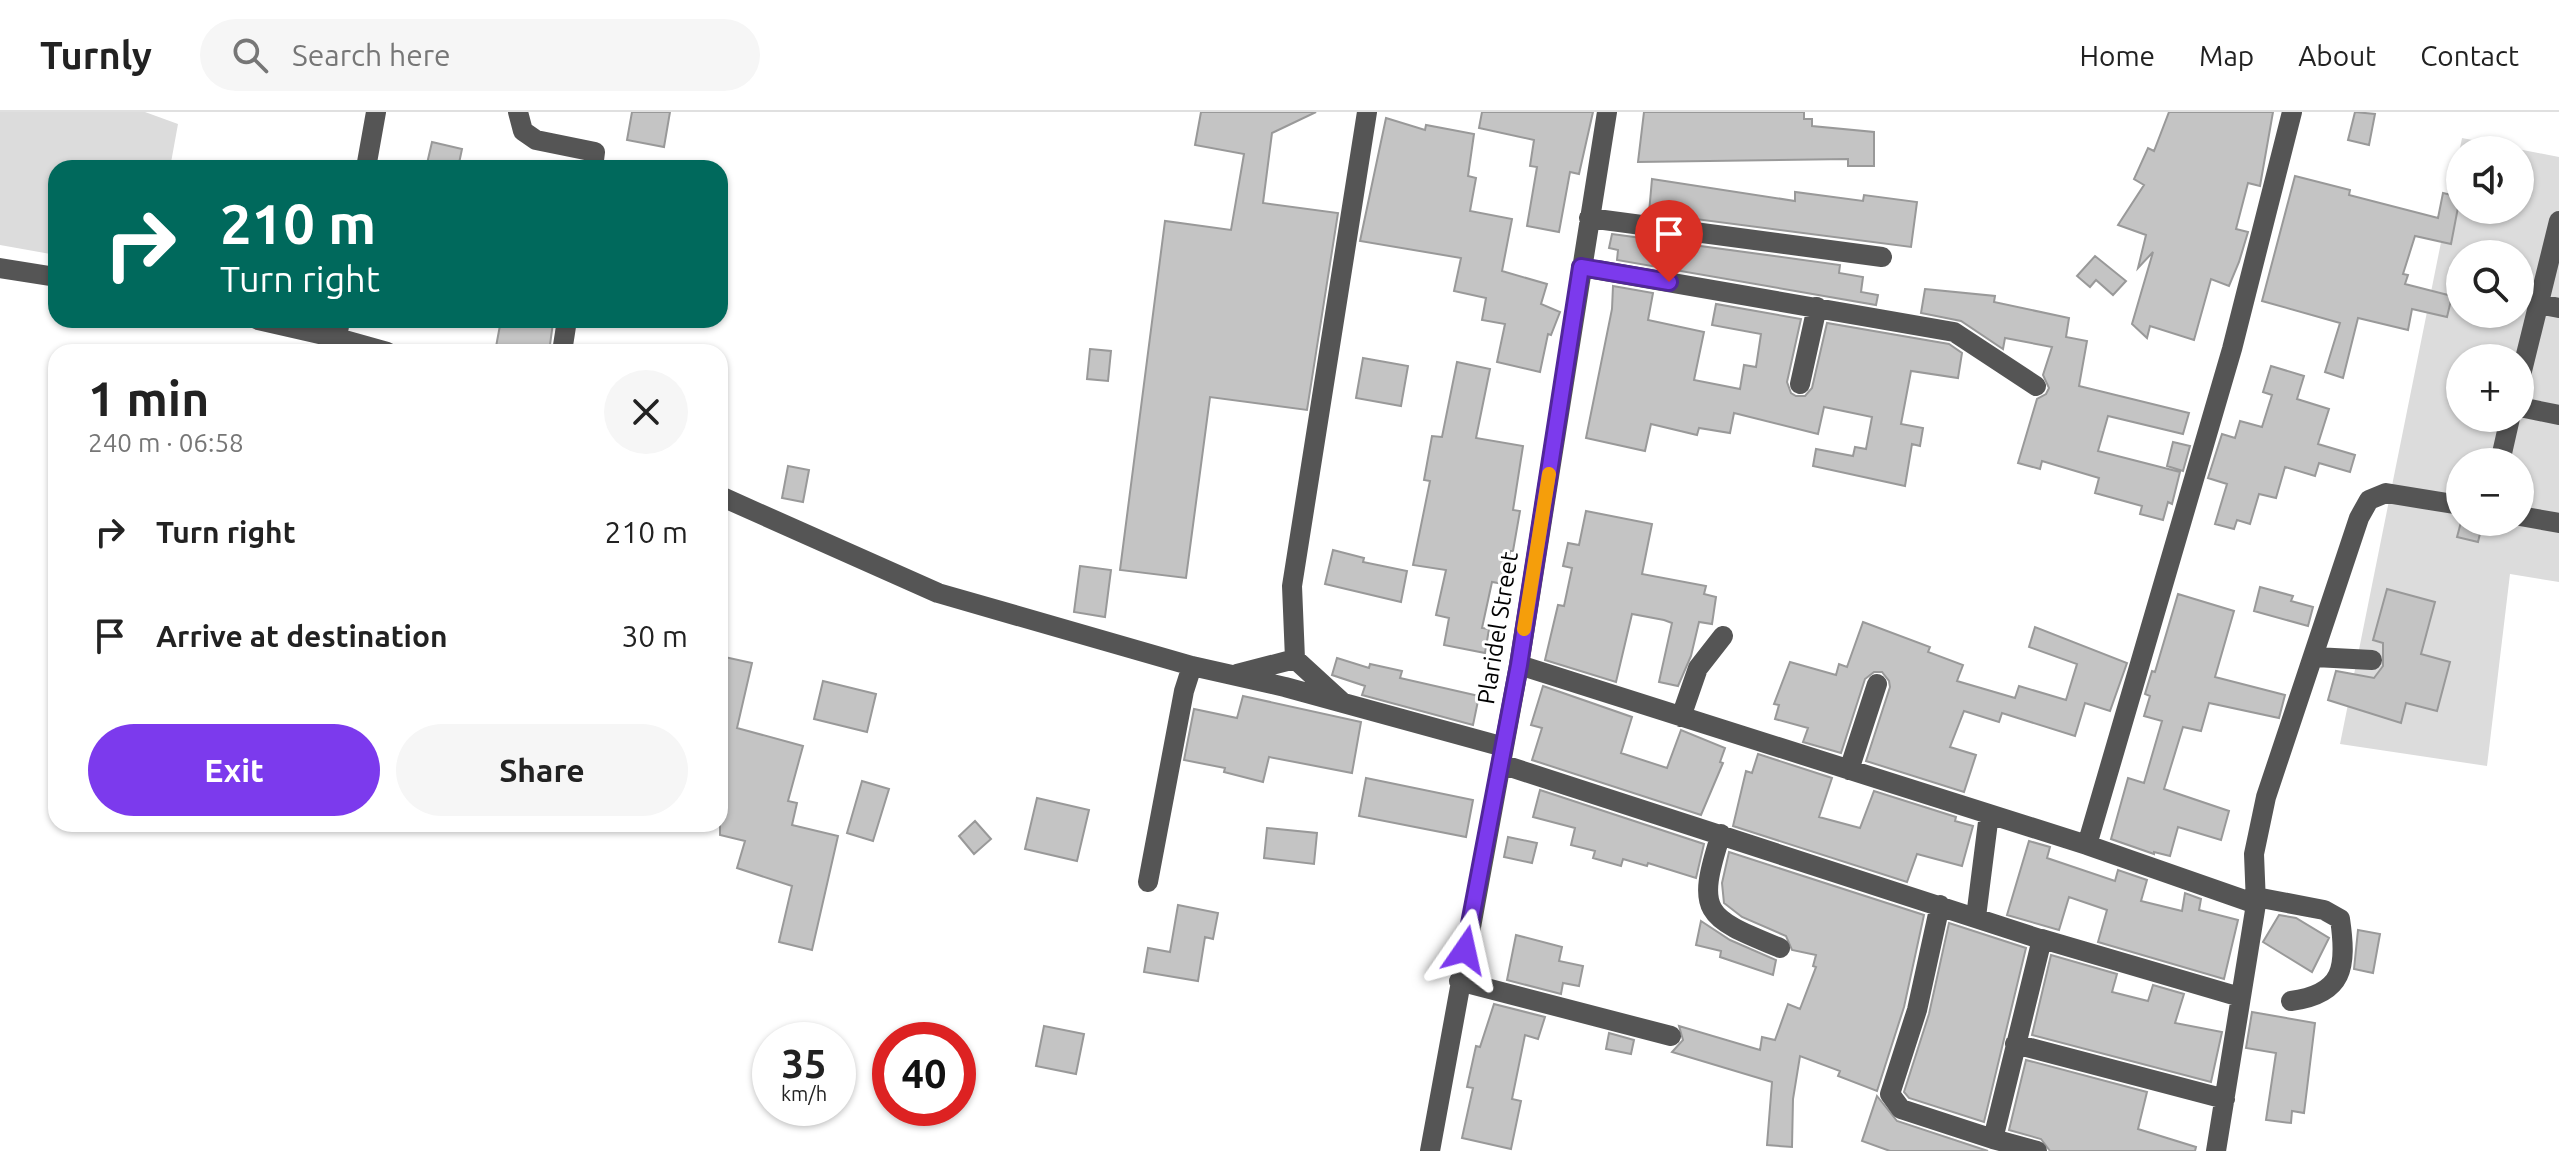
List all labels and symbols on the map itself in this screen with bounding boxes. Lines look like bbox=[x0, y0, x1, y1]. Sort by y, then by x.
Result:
pin bbox=[1635, 200, 1703, 282]
street label: Plaridel Street bbox=[1472, 549, 1523, 706]
position arrow bbox=[1423, 908, 1507, 992]
speed limit sign: 40 bbox=[872, 1022, 976, 1126]

